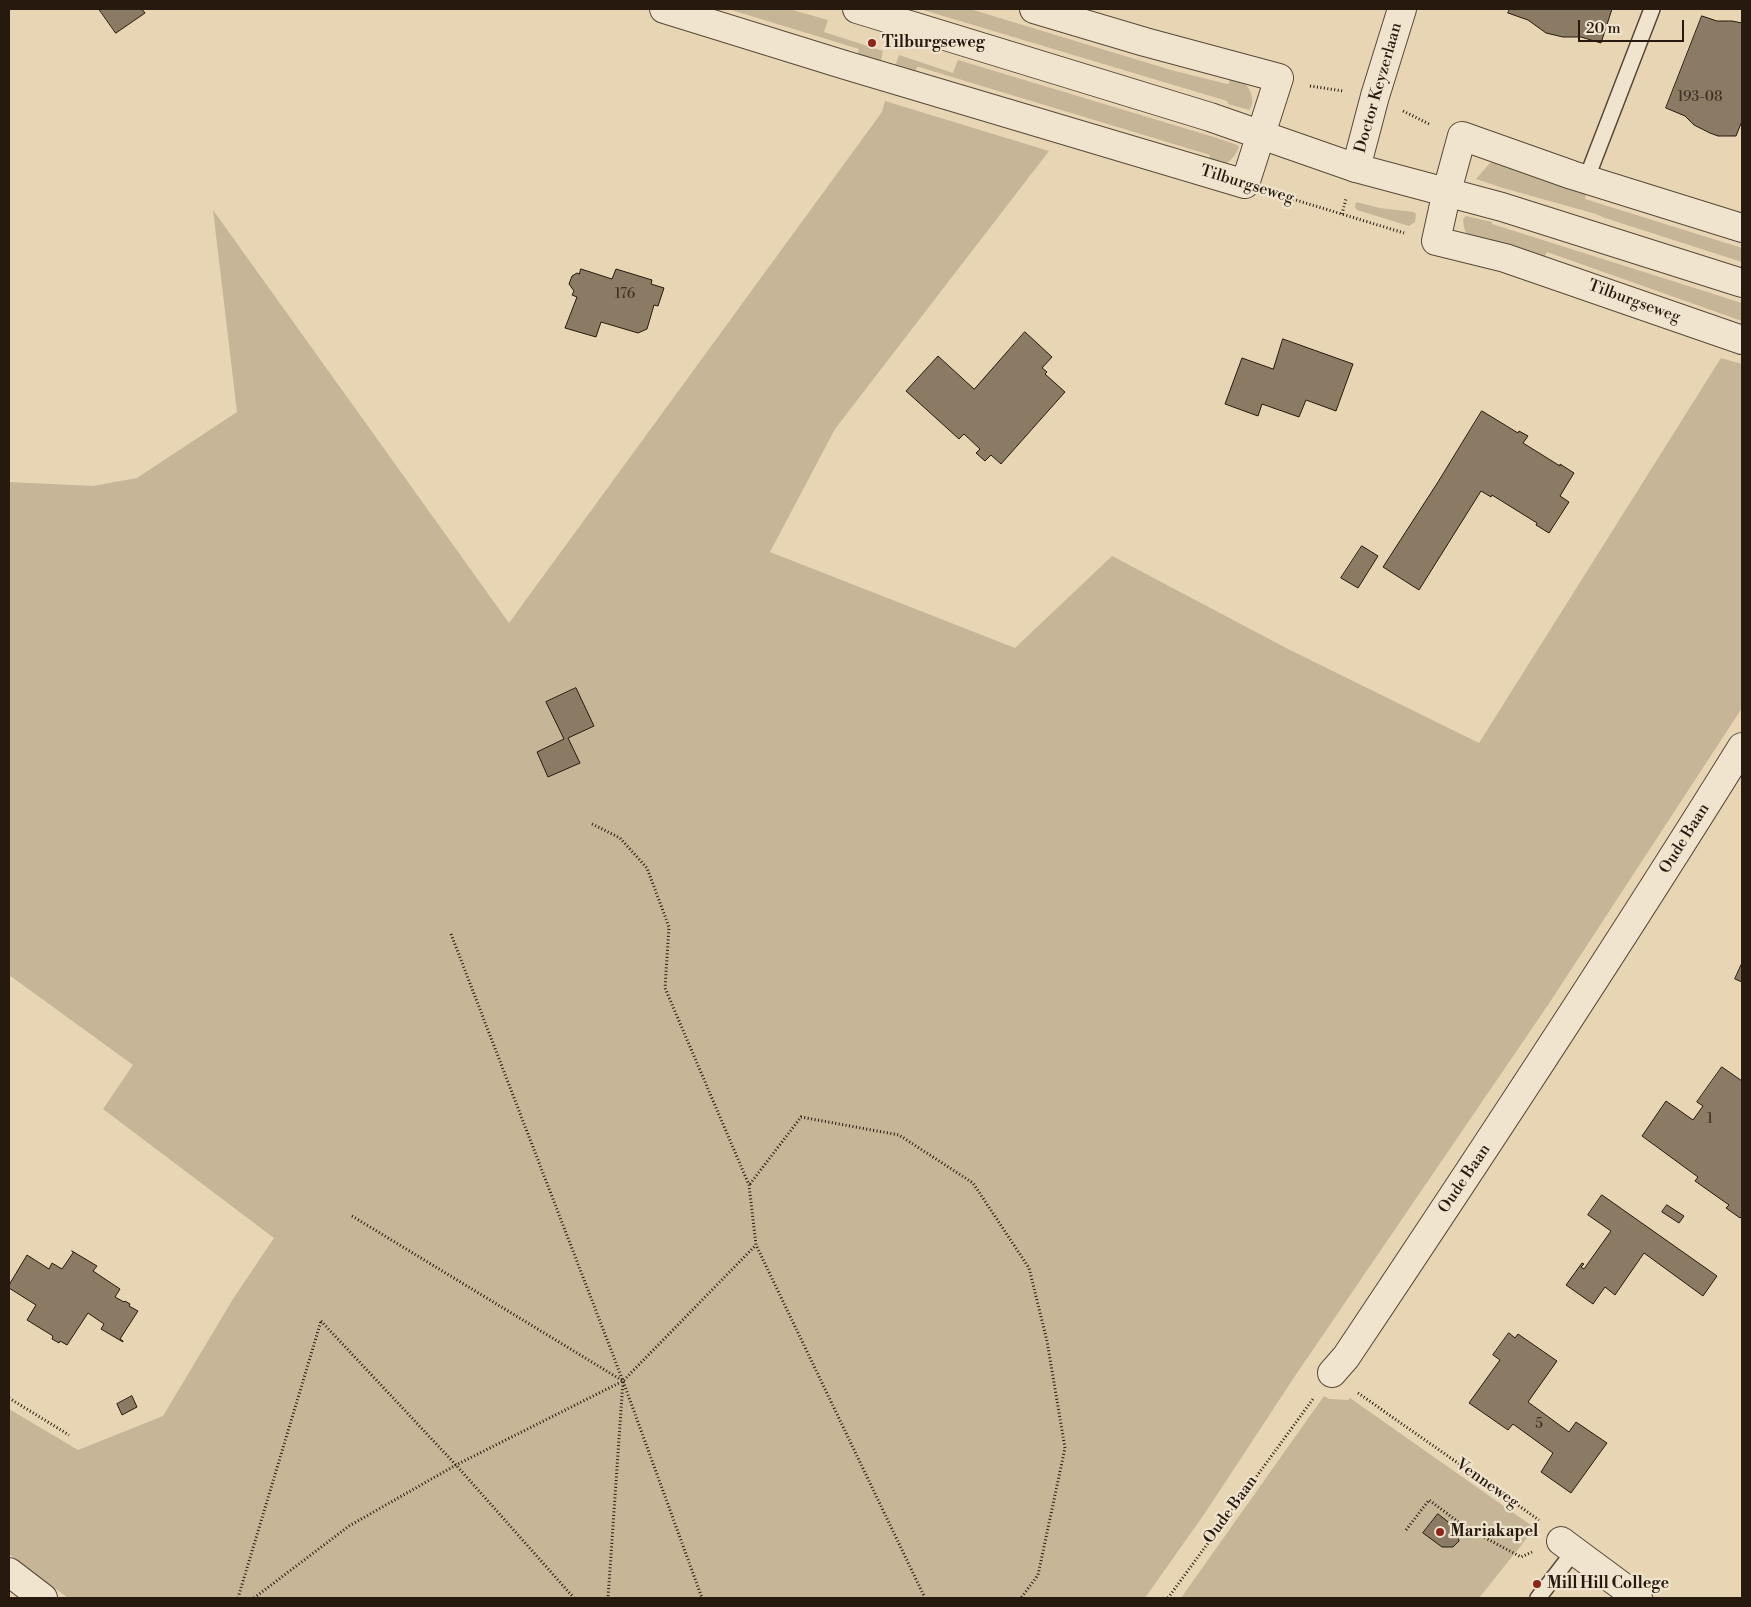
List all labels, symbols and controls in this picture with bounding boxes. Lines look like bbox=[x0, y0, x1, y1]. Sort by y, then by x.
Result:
scale bar bbox=[1581, 10, 1687, 42]
text: 20 m bbox=[1586, 19, 1621, 38]
street label: Doctor Keyzerlaan bbox=[1351, 21, 1407, 155]
place label: Tilburgseweg bbox=[882, 33, 985, 53]
marker: Tilburgseweg bbox=[866, 37, 878, 49]
house number: 193-08 bbox=[1677, 90, 1723, 106]
street label: Tilburgseweg bbox=[1198, 162, 1296, 208]
street label: Tilburgseweg bbox=[1585, 276, 1683, 328]
house number: 176 bbox=[615, 287, 635, 303]
street label: Oude Baan bbox=[1656, 800, 1714, 878]
house number: 1 bbox=[1707, 1112, 1713, 1128]
street label: Oude Baan bbox=[1435, 1141, 1495, 1217]
house number: 5 bbox=[1535, 1417, 1543, 1433]
street label: Venneweg bbox=[1452, 1455, 1522, 1513]
street label: Oude Baan bbox=[1200, 1472, 1262, 1548]
place label: Mariakapel bbox=[1450, 1522, 1538, 1542]
marker: Mariakapel bbox=[1434, 1526, 1446, 1538]
place label: Mill Hill College bbox=[1547, 1574, 1669, 1594]
marker: Mill Hill College bbox=[1531, 1578, 1543, 1590]

